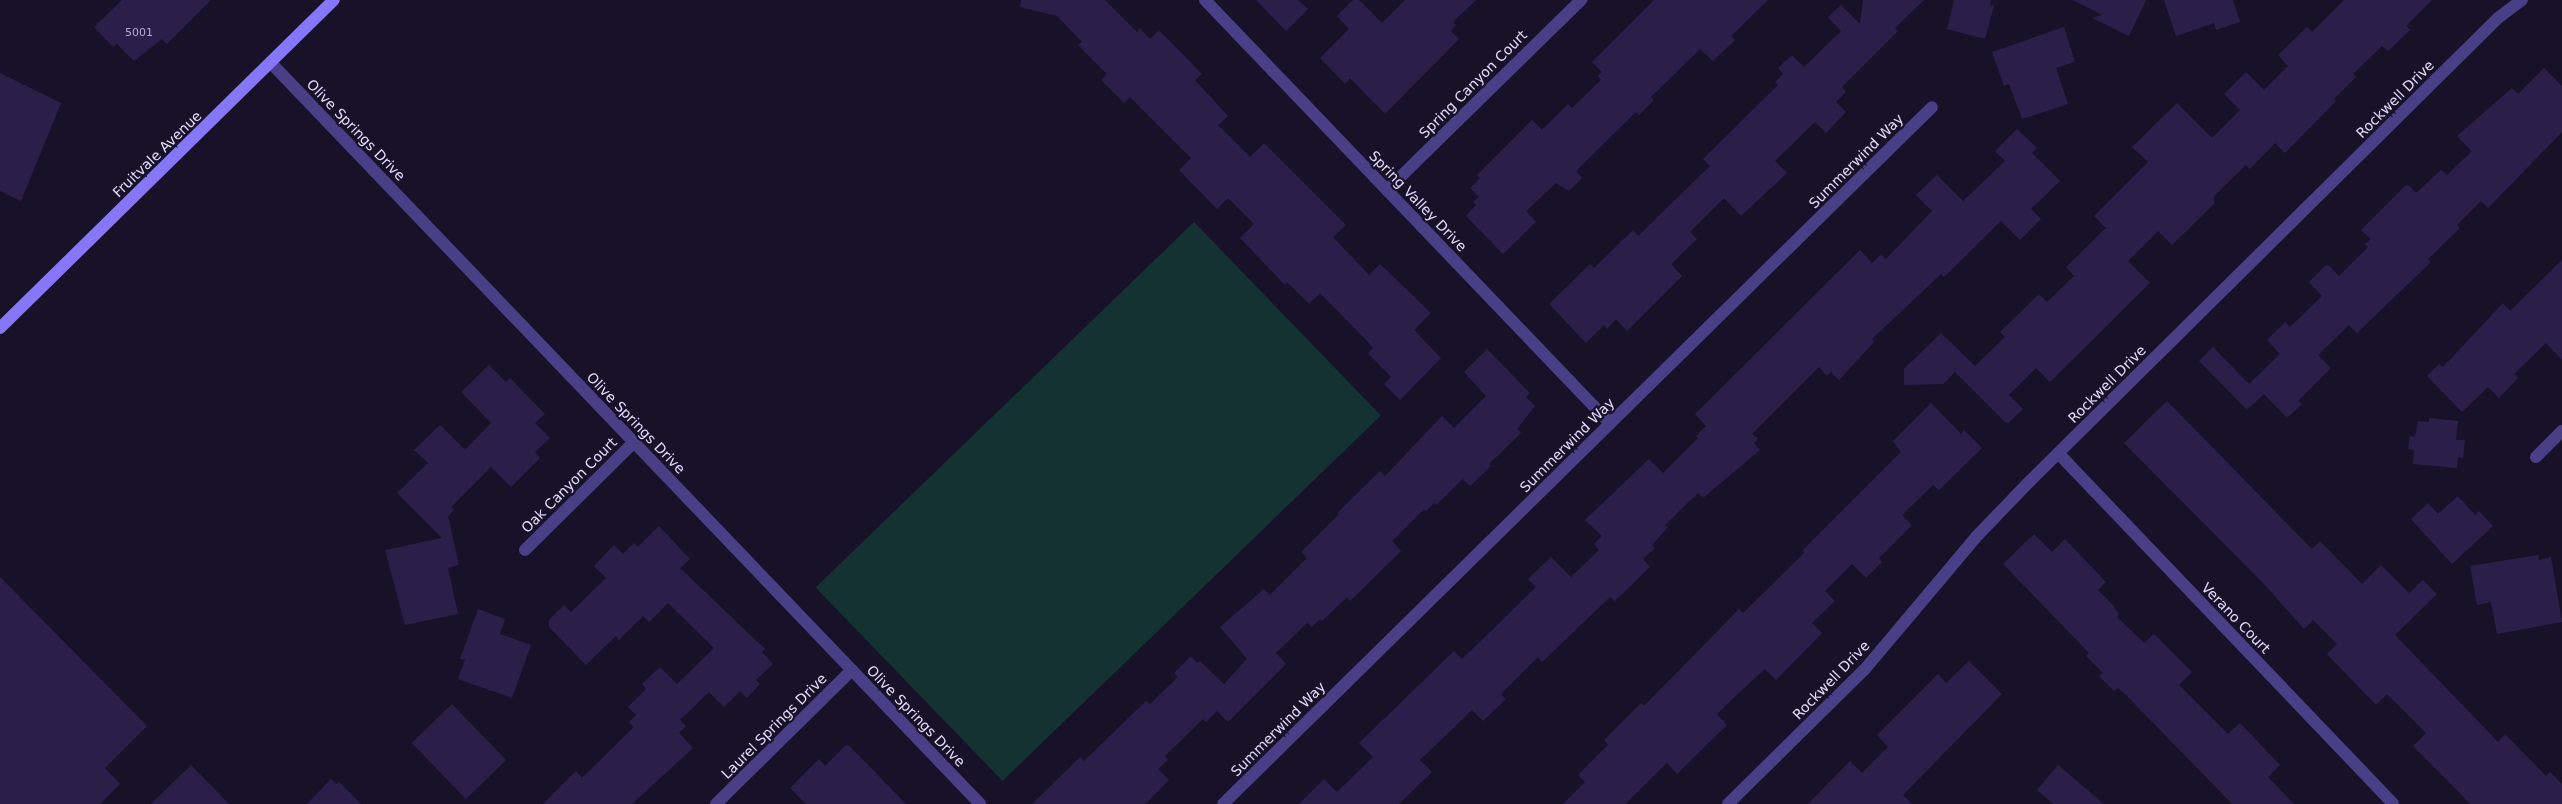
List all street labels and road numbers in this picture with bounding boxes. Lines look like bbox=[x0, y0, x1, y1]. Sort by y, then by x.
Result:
street label: Spring Canyon Court bbox=[1416, 27, 1530, 141]
street label: Rockwell Drive bbox=[2353, 57, 2437, 141]
street label: Olive Springs Drive bbox=[303, 76, 409, 184]
street label: Fruitvale Avenue bbox=[109, 107, 205, 201]
street label: Summerwind Way bbox=[1805, 110, 1907, 212]
street label: Spring Valley Drive bbox=[1366, 147, 1470, 255]
street label: Rockwell Drive bbox=[2065, 342, 2149, 426]
street label: Olive Springs Drive bbox=[583, 369, 689, 477]
street label: Summerwind Way bbox=[1516, 394, 1618, 496]
street label: Oak Canyon Court bbox=[518, 434, 620, 536]
street label: Verano Court bbox=[2198, 579, 2274, 657]
street label: Rockwell Drive bbox=[1789, 637, 1873, 723]
street label: Olive Springs Drive bbox=[863, 662, 969, 770]
street label: Laurel Springs Drive bbox=[718, 670, 830, 782]
street label: Summerwind Way bbox=[1227, 678, 1329, 780]

